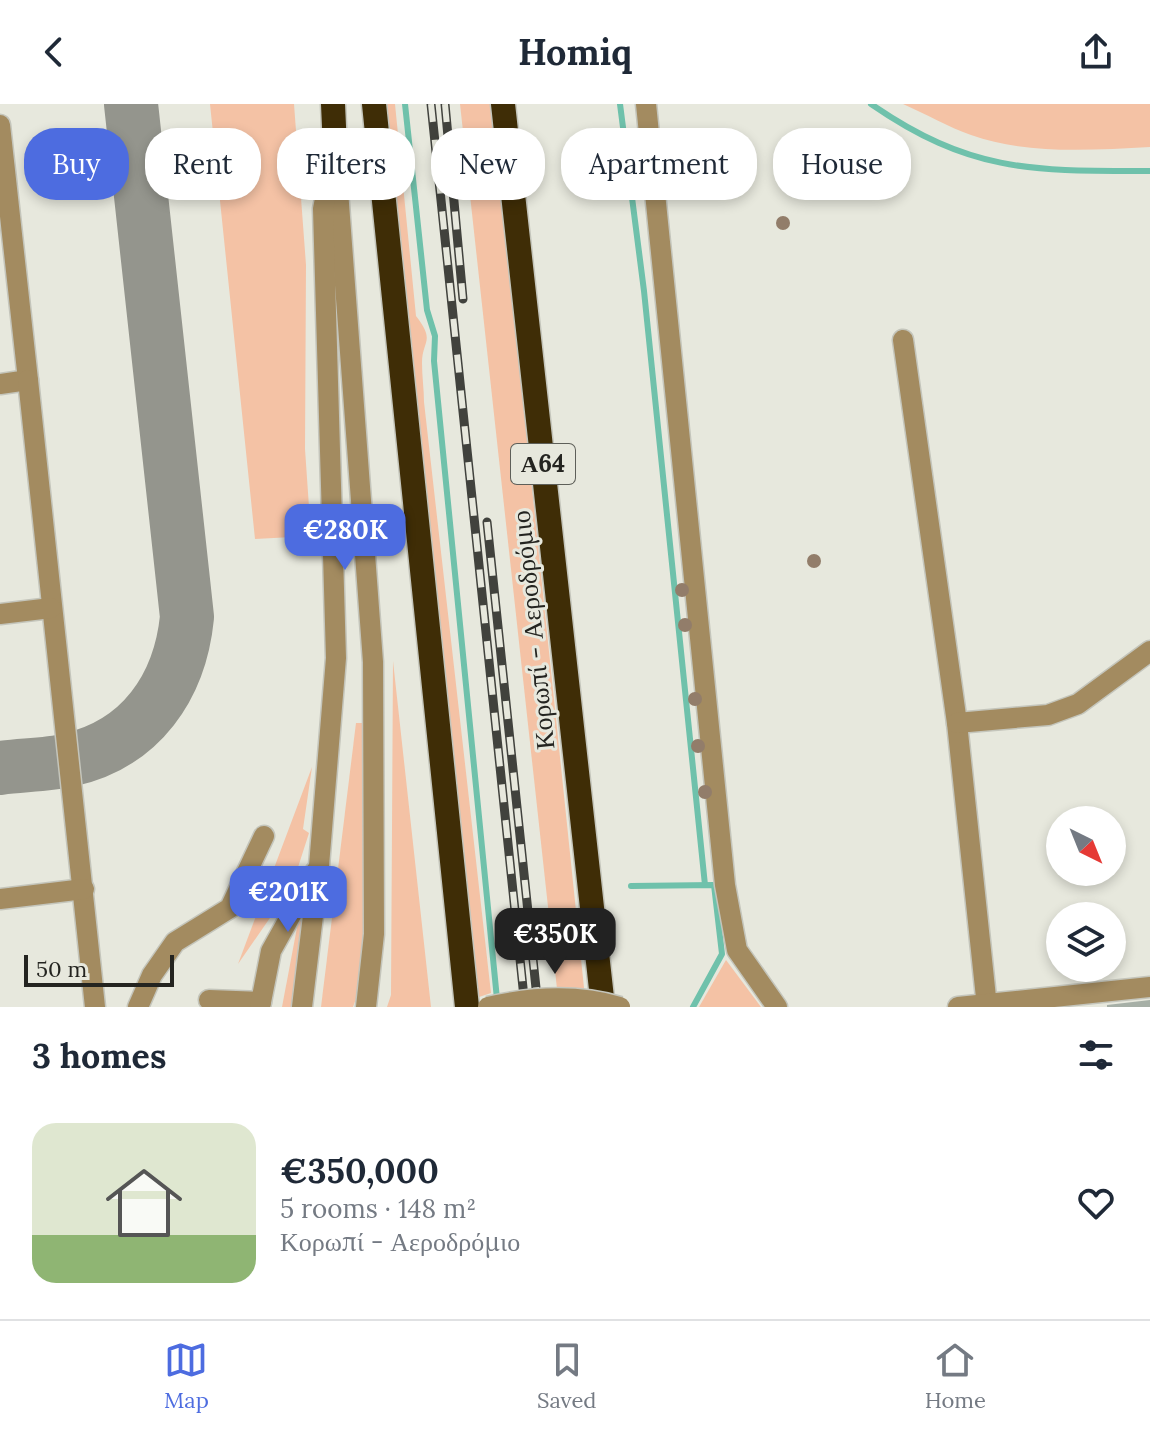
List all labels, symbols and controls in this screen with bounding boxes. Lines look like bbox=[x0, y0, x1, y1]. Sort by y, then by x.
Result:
text: Homiq bbox=[518, 29, 632, 75]
icon: back bbox=[32, 30, 76, 74]
icon: share bbox=[1074, 30, 1118, 74]
chip: Buy bbox=[24, 128, 129, 200]
chip: Rent bbox=[145, 128, 261, 200]
chip: Filters bbox=[277, 128, 415, 200]
chip: New bbox=[431, 128, 545, 200]
chip: Apartment bbox=[561, 128, 757, 200]
chip: House bbox=[773, 128, 911, 200]
road number: Α64 bbox=[511, 444, 575, 484]
pin: €280K bbox=[289, 504, 401, 572]
street label: Κορωπί - Αεροδρόμιο bbox=[504, 509, 561, 751]
text: €280K bbox=[303, 513, 387, 546]
north arrow bbox=[1046, 806, 1126, 886]
map controls bbox=[1046, 806, 1126, 982]
pin: €201K bbox=[232, 866, 344, 934]
text: €201K bbox=[248, 875, 328, 908]
button: layers bbox=[1046, 902, 1126, 982]
pin: €350K bbox=[499, 908, 611, 976]
text: €350K bbox=[513, 917, 597, 950]
scale bar bbox=[24, 951, 174, 987]
text: 50 m bbox=[36, 955, 87, 983]
icon: filters bbox=[1074, 1033, 1118, 1077]
text: 3 homes bbox=[32, 1034, 166, 1077]
text: €350,000 bbox=[280, 1149, 439, 1192]
icon: home bbox=[96, 1155, 192, 1251]
icon: heart bbox=[1074, 1181, 1118, 1225]
text: 5 rooms · 148 m² bbox=[280, 1192, 476, 1225]
text: Κορωπί - Αεροδρόμιο bbox=[280, 1225, 520, 1258]
tab: Map bbox=[164, 1338, 209, 1414]
tab: Saved bbox=[537, 1338, 597, 1414]
tab: Home bbox=[925, 1338, 986, 1414]

